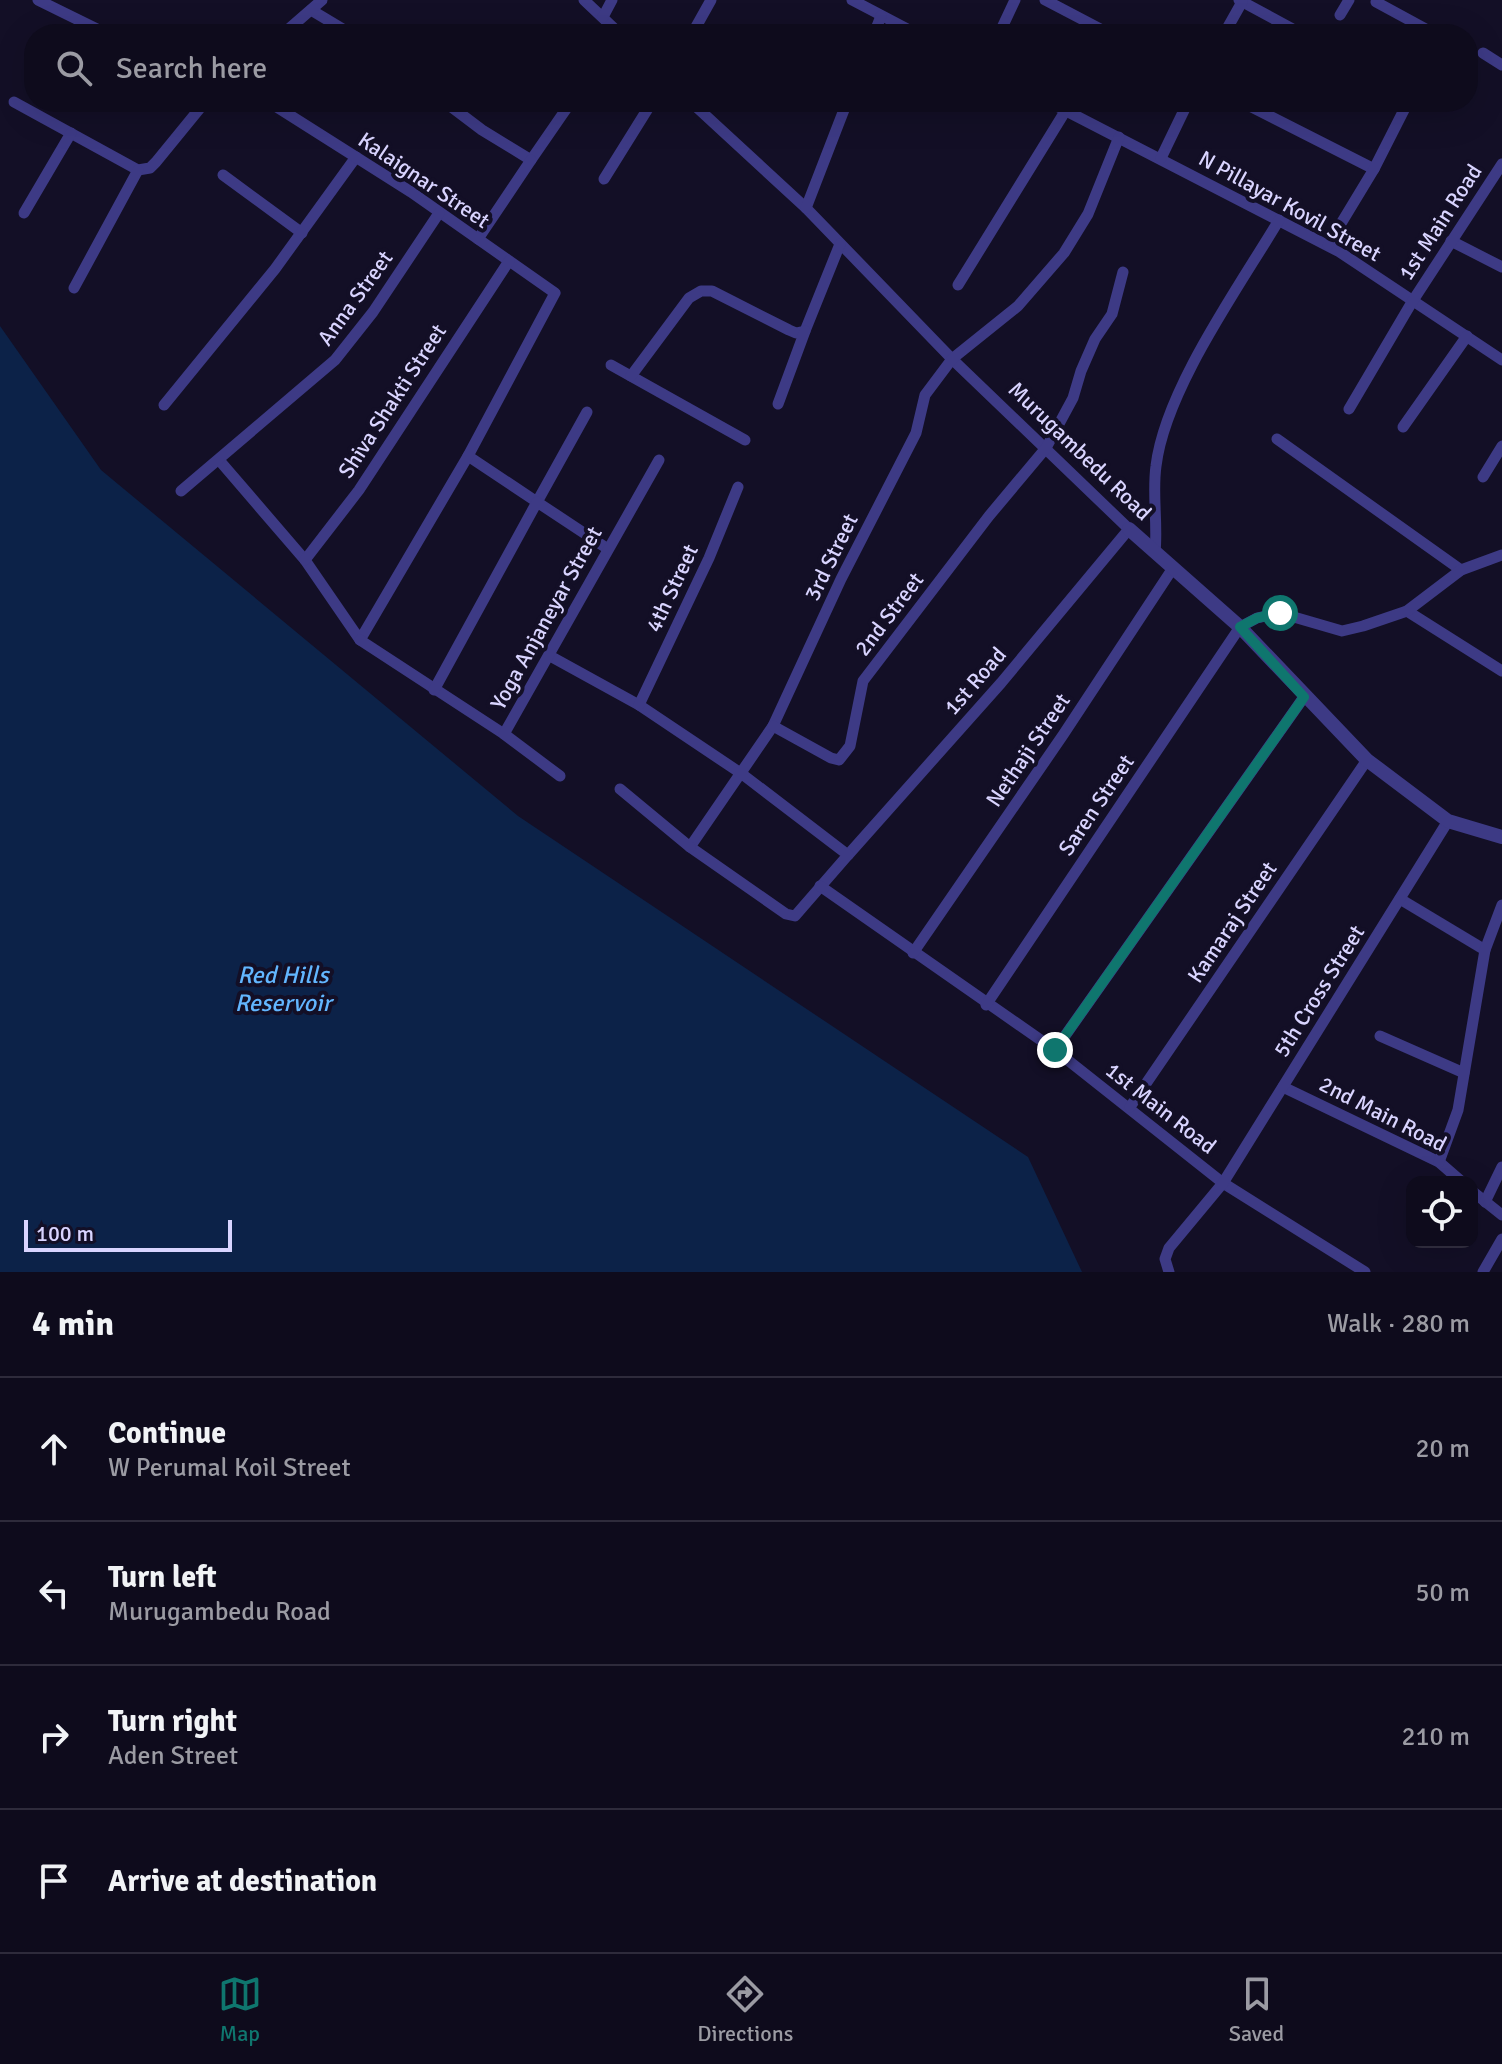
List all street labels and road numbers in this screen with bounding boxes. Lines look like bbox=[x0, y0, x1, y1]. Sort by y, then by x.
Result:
street label: Kalaignar Street bbox=[353, 126, 495, 234]
street label: N Pillayar Kovil Street bbox=[1194, 145, 1386, 267]
street label: 1st Main Road bbox=[1392, 159, 1488, 285]
street label: Anna Street bbox=[312, 245, 399, 351]
street label: Shiva Shakti Street bbox=[332, 319, 452, 483]
street label: Murugambedu Road bbox=[1003, 376, 1157, 526]
street label: 3rd Street bbox=[798, 509, 864, 605]
street label: Yoga Anjaneyar Street bbox=[484, 521, 608, 715]
street label: 4th Street bbox=[640, 540, 704, 636]
street label: 2nd Street bbox=[849, 567, 929, 661]
street label: 1st Road bbox=[938, 642, 1012, 720]
street label: Nethaji Street bbox=[980, 688, 1076, 812]
street label: Saren Street bbox=[1052, 749, 1140, 861]
street label: Kamaraj Street bbox=[1182, 856, 1283, 988]
street label: 5th Cross Street bbox=[1268, 920, 1370, 1062]
street label: 1st Main Road bbox=[1100, 1056, 1222, 1160]
street label: 2nd Main Road bbox=[1315, 1070, 1451, 1158]

